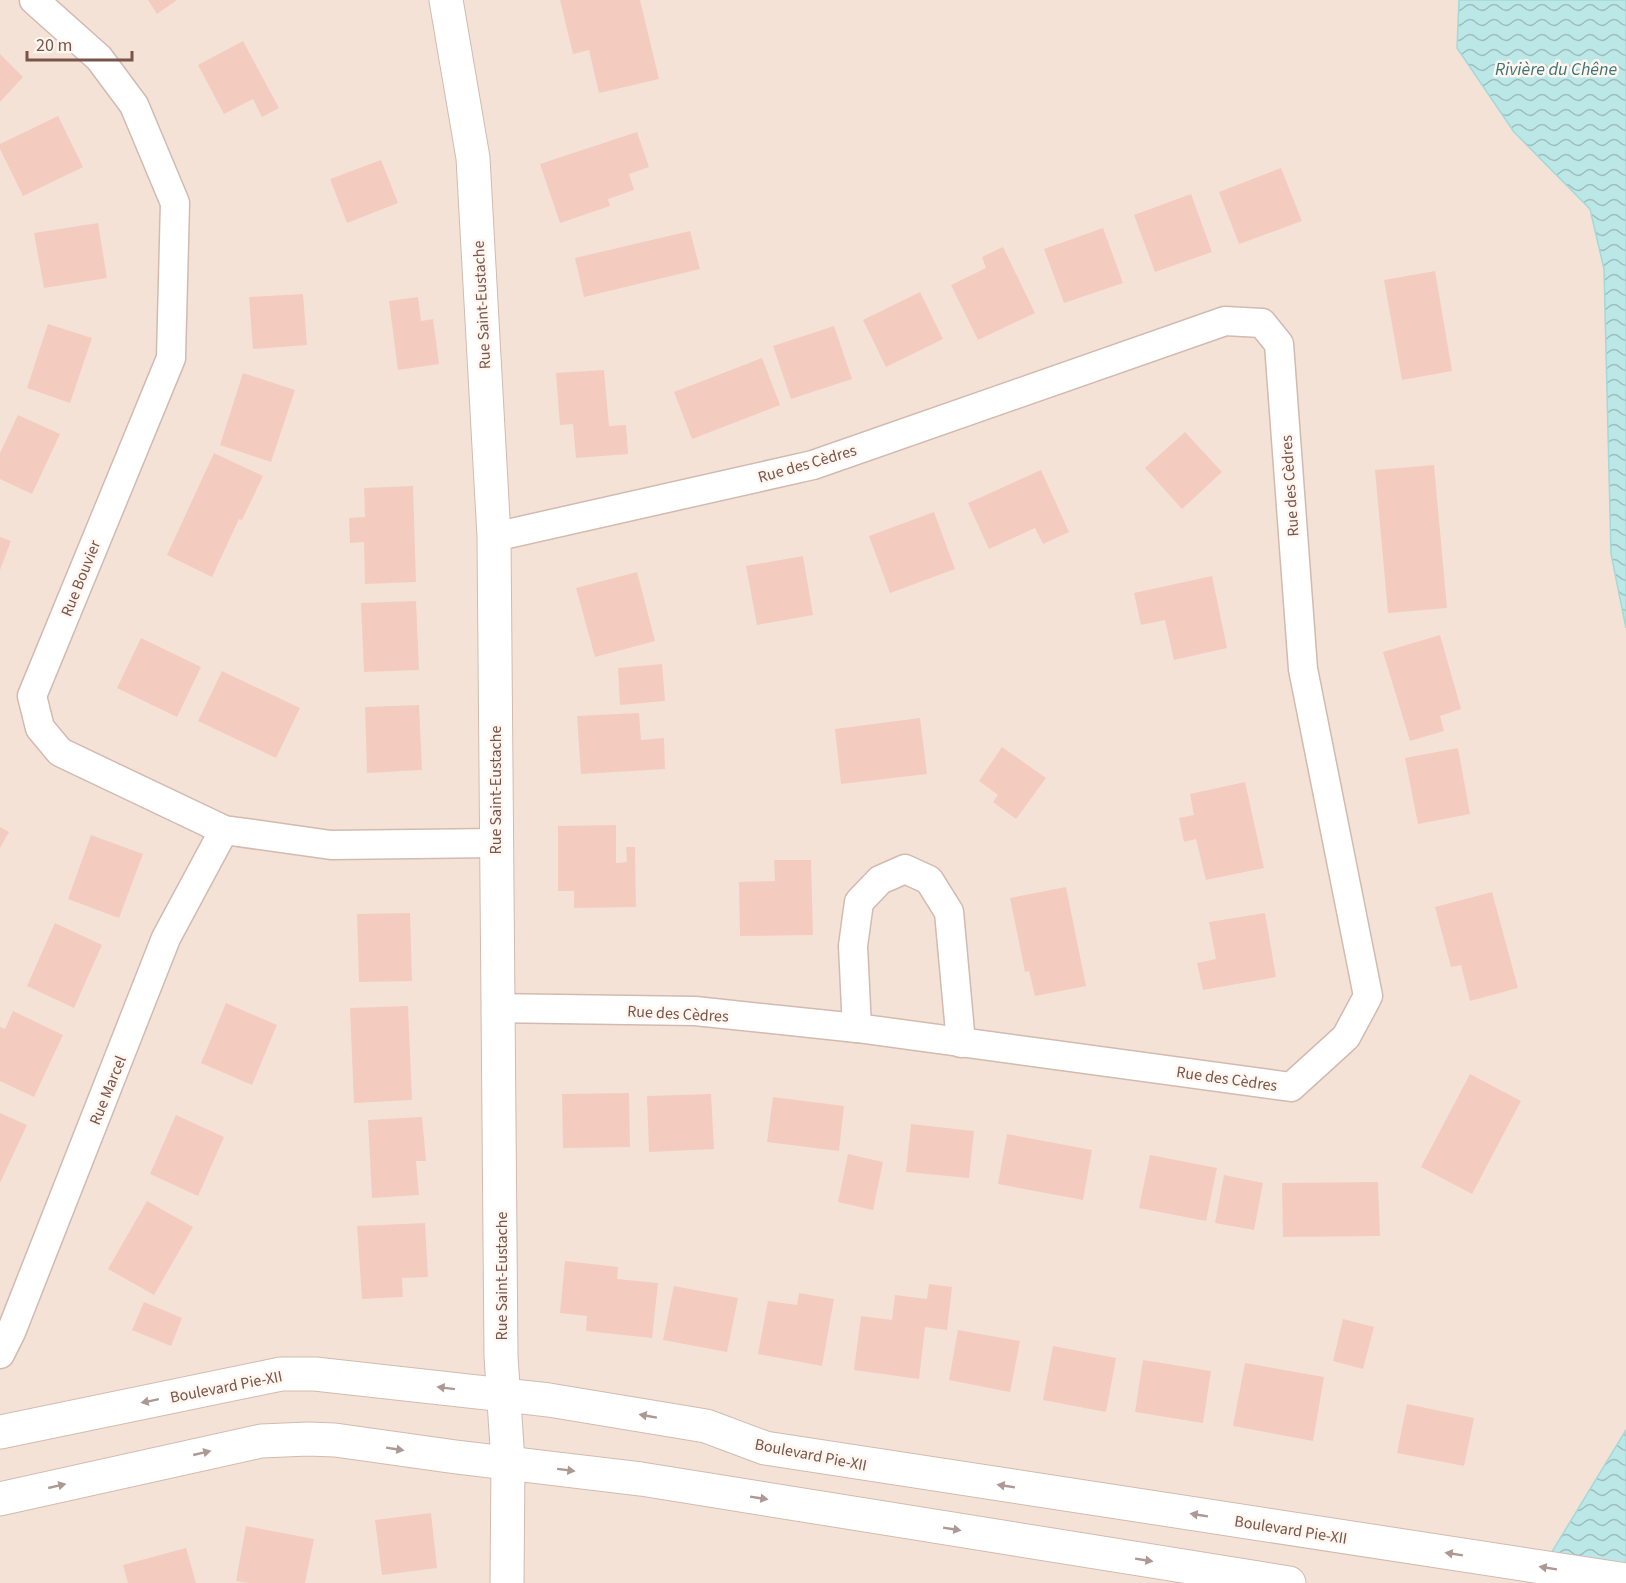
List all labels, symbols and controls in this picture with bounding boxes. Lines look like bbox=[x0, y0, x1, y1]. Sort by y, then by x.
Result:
scale bar bbox=[27, 24, 132, 62]
text: 20 m bbox=[36, 33, 72, 58]
water label: Rivière du Chêne bbox=[1495, 57, 1617, 82]
street label: Rue Saint-Eustache bbox=[468, 240, 496, 370]
street label: Rue des Cèdres bbox=[1275, 434, 1305, 537]
street label: Rue des Cèdres bbox=[755, 439, 859, 489]
street label: Rue Bouvier bbox=[56, 536, 106, 620]
street label: Rue Saint-Eustache bbox=[485, 726, 507, 854]
street label: Rue des Cèdres bbox=[627, 1000, 730, 1028]
street label: Rue Marcel bbox=[84, 1052, 132, 1128]
street label: Rue des Cèdres bbox=[1175, 1061, 1279, 1097]
street label: Rue Saint-Eustache bbox=[491, 1212, 513, 1340]
street label: Boulevard Pie-XII bbox=[168, 1365, 284, 1409]
one-way arrow bbox=[436, 1384, 455, 1393]
one-way arrow bbox=[140, 1397, 159, 1406]
one-way arrow bbox=[639, 1411, 658, 1420]
street label: Boulevard Pie-XII bbox=[753, 1433, 869, 1477]
one-way arrow bbox=[385, 1445, 404, 1454]
one-way arrow bbox=[193, 1448, 211, 1458]
one-way arrow bbox=[557, 1465, 576, 1474]
one-way arrow bbox=[48, 1481, 67, 1490]
one-way arrow bbox=[996, 1481, 1015, 1490]
one-way arrow bbox=[750, 1494, 769, 1503]
one-way arrow bbox=[1189, 1510, 1208, 1519]
street label: Boulevard Pie-XII bbox=[1233, 1510, 1349, 1550]
one-way arrow bbox=[942, 1525, 961, 1534]
one-way arrow bbox=[1444, 1549, 1463, 1558]
one-way arrow bbox=[1135, 1555, 1154, 1564]
one-way arrow bbox=[1538, 1563, 1557, 1572]

